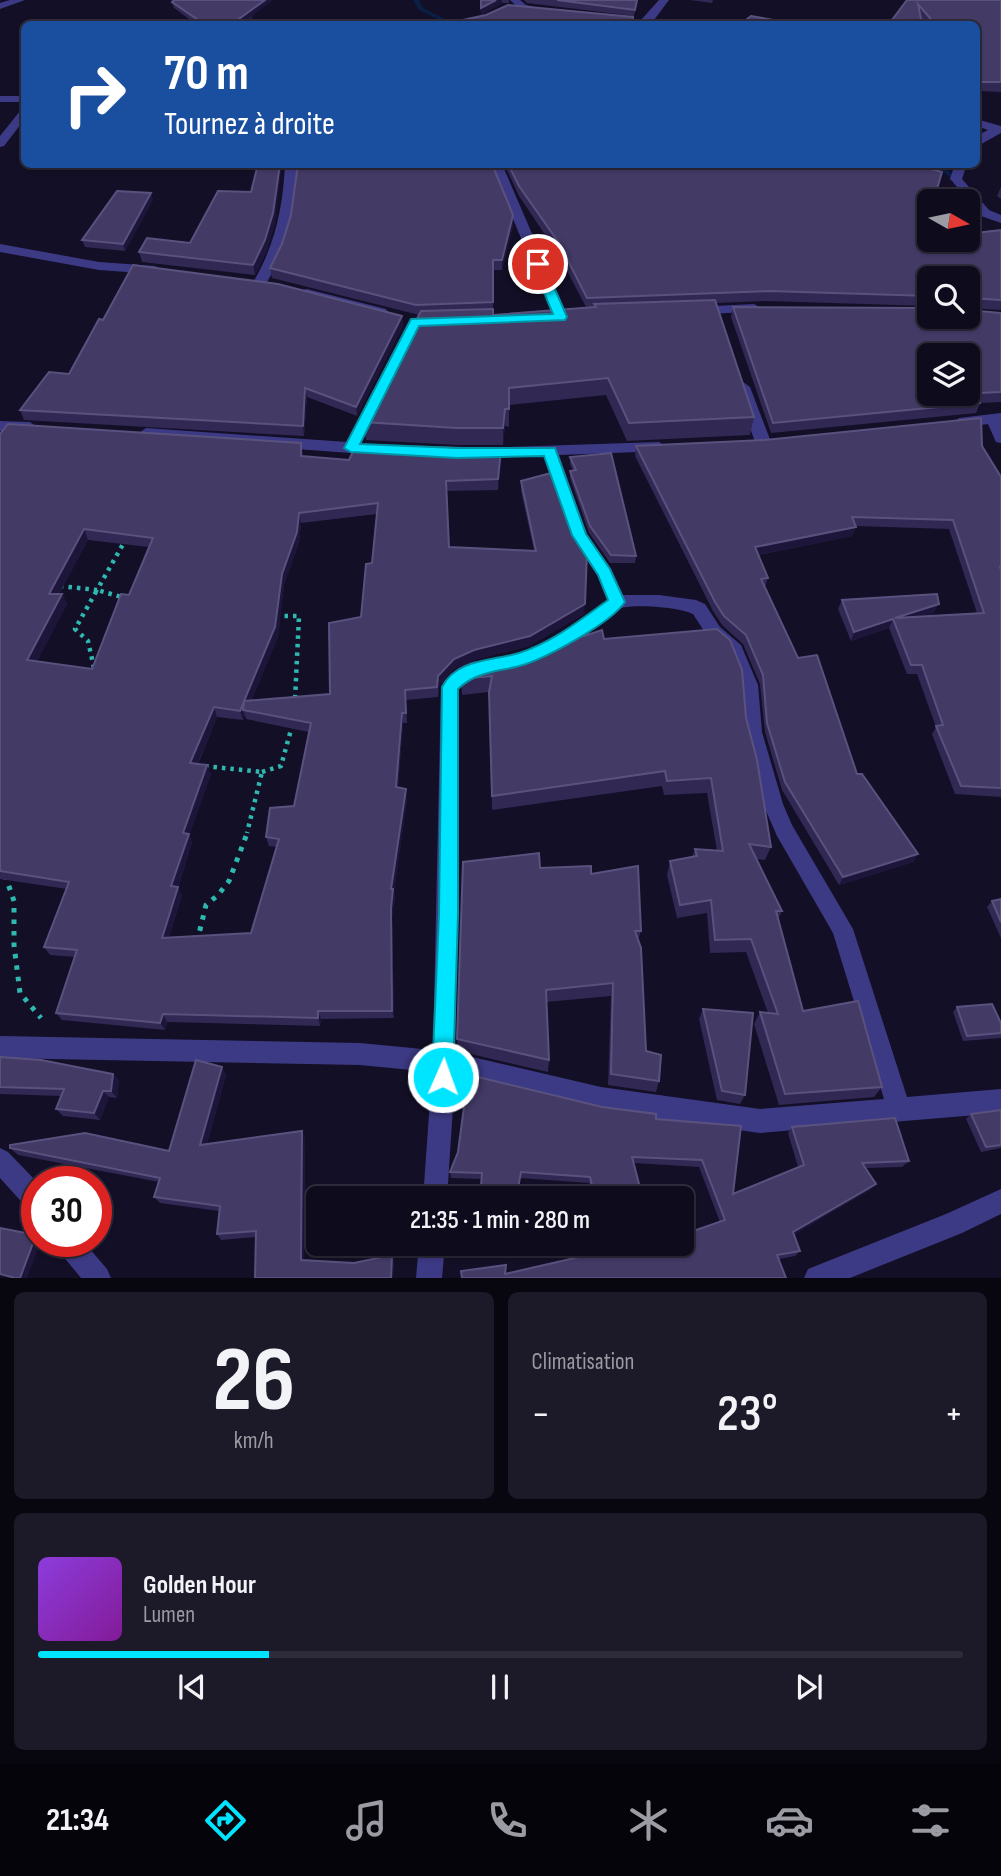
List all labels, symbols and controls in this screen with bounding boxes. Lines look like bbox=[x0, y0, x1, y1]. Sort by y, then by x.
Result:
text: 70 m bbox=[164, 45, 249, 104]
icon: right bbox=[49, 49, 140, 140]
text: Tournez à droite bbox=[164, 105, 335, 144]
north arrow bbox=[917, 189, 980, 252]
map controls bbox=[917, 189, 980, 406]
pin bbox=[508, 234, 568, 294]
icon: arrive bbox=[519, 245, 557, 283]
button: search bbox=[917, 266, 980, 329]
button: layers bbox=[917, 343, 980, 406]
position arrow bbox=[406, 1040, 480, 1114]
speed limit sign: 30 bbox=[21, 1166, 112, 1257]
text: 21:35 · 1 min · 280 m bbox=[410, 1205, 590, 1236]
text: 26 bbox=[212, 1327, 295, 1436]
text: Climatisation bbox=[532, 1348, 634, 1376]
text: 23° bbox=[717, 1383, 778, 1446]
text: − bbox=[532, 1392, 550, 1437]
text: + bbox=[944, 1392, 963, 1437]
text: km/h bbox=[234, 1427, 274, 1455]
text: Golden Hour bbox=[143, 1570, 256, 1601]
text: Lumen bbox=[143, 1601, 195, 1629]
icon: previous bbox=[173, 1668, 211, 1706]
icon: pause bbox=[481, 1668, 519, 1706]
icon: next bbox=[790, 1668, 828, 1706]
icon: directions bbox=[201, 1796, 250, 1845]
icon: music bbox=[342, 1796, 391, 1845]
icon: phone bbox=[483, 1796, 532, 1845]
icon: climate bbox=[624, 1796, 673, 1845]
icon: car bbox=[765, 1796, 814, 1845]
icon: filters bbox=[906, 1796, 955, 1845]
text: 21:34 bbox=[46, 1801, 109, 1840]

